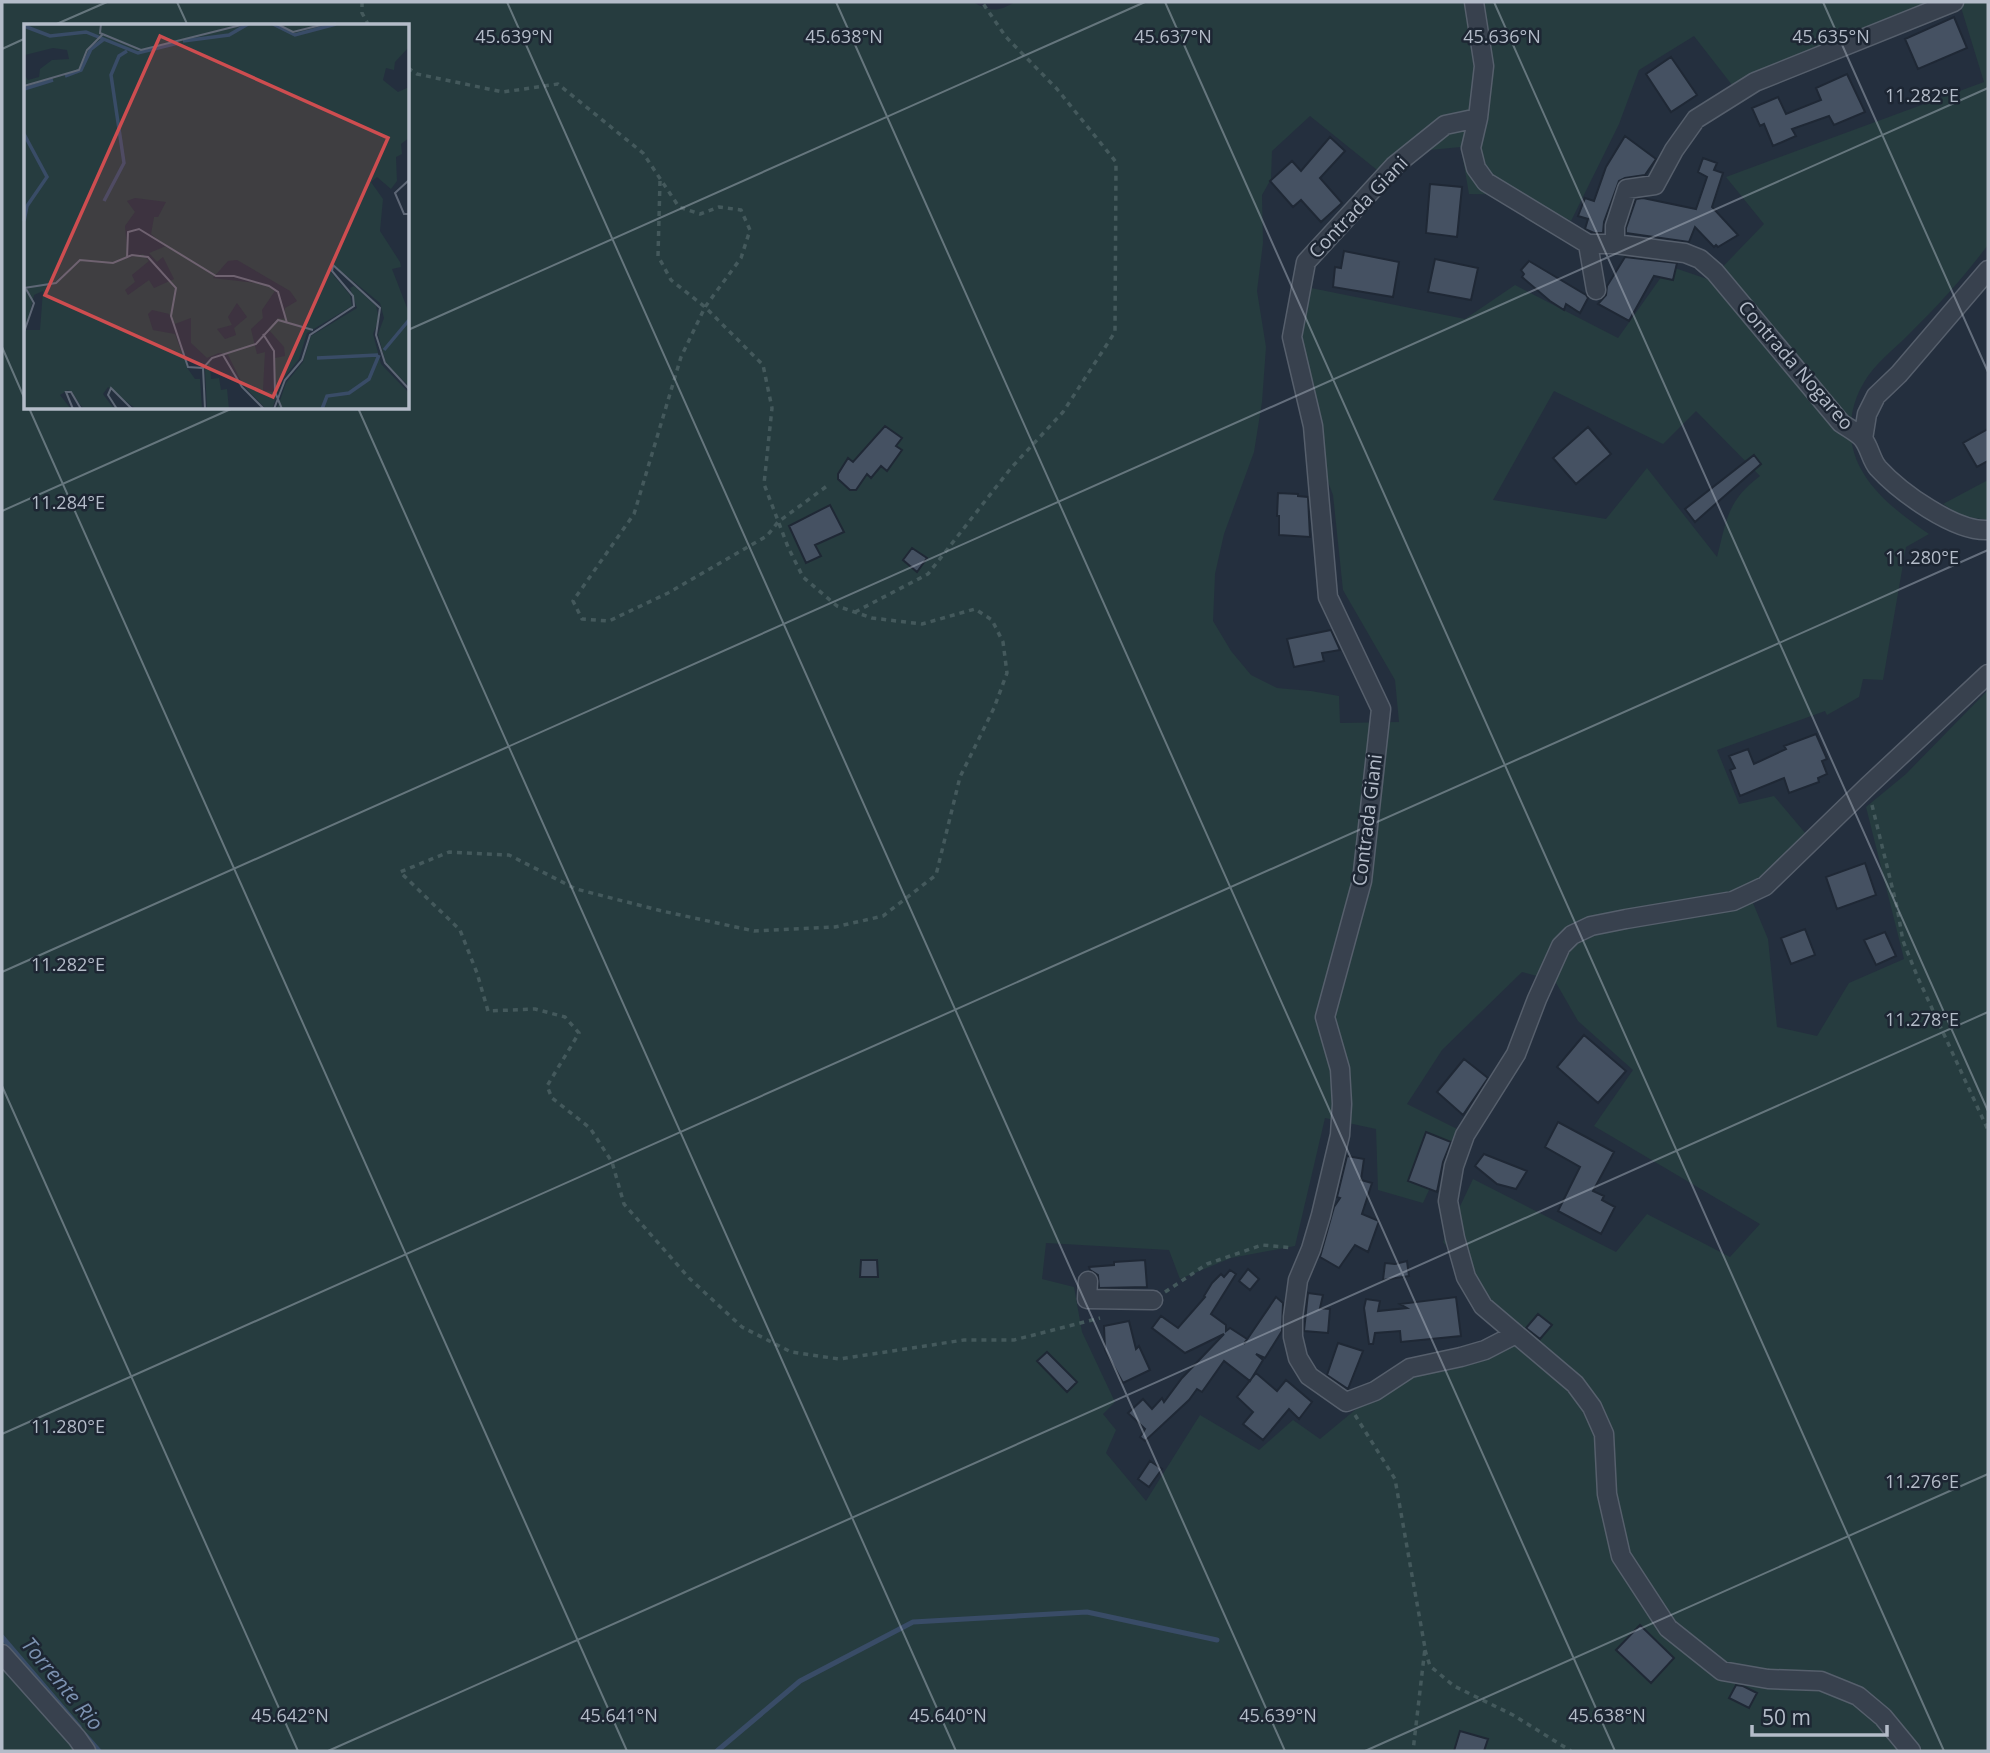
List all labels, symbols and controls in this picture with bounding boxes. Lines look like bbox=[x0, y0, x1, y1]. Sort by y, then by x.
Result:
inset map bbox=[24, 24, 410, 410]
text: 45.639°N bbox=[475, 24, 553, 48]
text: 45.638°N bbox=[805, 24, 883, 48]
text: 45.637°N bbox=[1134, 24, 1212, 48]
text: 45.636°N bbox=[1463, 24, 1541, 48]
text: 45.635°N bbox=[1792, 24, 1870, 48]
text: 11.282°E bbox=[1885, 83, 1959, 107]
street label: Contrada Giani bbox=[1302, 150, 1414, 264]
street label: Contrada Nogareo bbox=[1732, 295, 1860, 435]
text: 11.284°E bbox=[31, 490, 105, 514]
text: 11.280°E bbox=[1885, 545, 1959, 569]
street label: Contrada Giani bbox=[1346, 752, 1388, 888]
text: 11.282°E bbox=[31, 952, 105, 976]
text: 11.278°E bbox=[1885, 1007, 1959, 1031]
text: 11.280°E bbox=[31, 1414, 105, 1438]
text: 11.276°E bbox=[1885, 1469, 1959, 1493]
water label: Torrente Rio bbox=[16, 1631, 110, 1736]
scale bar bbox=[1752, 1694, 1887, 1738]
text: 45.642°N bbox=[251, 1703, 329, 1727]
text: 45.641°N bbox=[580, 1703, 658, 1727]
text: 45.640°N bbox=[909, 1703, 987, 1727]
text: 45.639°N bbox=[1239, 1703, 1317, 1727]
text: 45.638°N bbox=[1568, 1703, 1646, 1727]
text: 50 m bbox=[1762, 1703, 1811, 1731]

